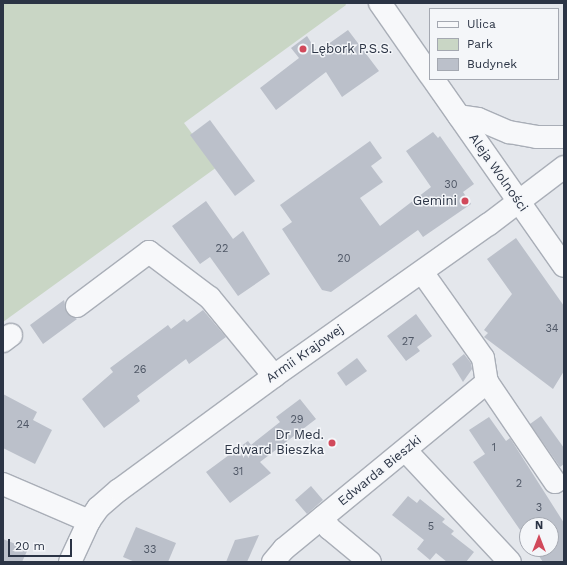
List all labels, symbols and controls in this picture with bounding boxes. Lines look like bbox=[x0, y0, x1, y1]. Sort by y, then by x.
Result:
legend bbox=[429, 8, 559, 80]
text: Ulica bbox=[467, 17, 496, 31]
text: Park bbox=[467, 37, 493, 51]
place label: Lębork P.S.S. bbox=[311, 41, 393, 57]
marker: Lębork P.S.S. bbox=[298, 44, 308, 54]
text: Budynek bbox=[467, 57, 517, 71]
street label: Aleja Wolności bbox=[465, 131, 531, 215]
house number: 30 bbox=[444, 178, 458, 192]
place label: Gemini bbox=[413, 193, 457, 209]
marker: Gemini bbox=[460, 196, 470, 206]
house number: 22 bbox=[216, 242, 228, 256]
house number: 20 bbox=[337, 252, 351, 266]
street label: Armii Krajowej bbox=[263, 321, 347, 387]
house number: 34 bbox=[545, 322, 559, 336]
house number: 27 bbox=[402, 335, 414, 349]
house number: 26 bbox=[133, 363, 147, 377]
house number: 29 bbox=[290, 413, 304, 427]
house number: 24 bbox=[17, 418, 29, 432]
place label: Dr Med. Edward Bieszka bbox=[224, 428, 324, 459]
street label: Edwarda Bieszki bbox=[335, 432, 425, 510]
marker: Dr Med. Edward Bieszka bbox=[327, 438, 337, 448]
house number: 1 bbox=[492, 441, 496, 455]
house number: 31 bbox=[233, 465, 243, 479]
house number: 2 bbox=[516, 477, 522, 491]
house number: 3 bbox=[536, 501, 542, 515]
north arrow bbox=[519, 517, 559, 557]
text: N bbox=[535, 519, 543, 532]
house number: 5 bbox=[428, 520, 434, 534]
scale bar bbox=[10, 531, 74, 557]
text: 20 m bbox=[15, 539, 45, 553]
house number: 33 bbox=[144, 543, 156, 557]

